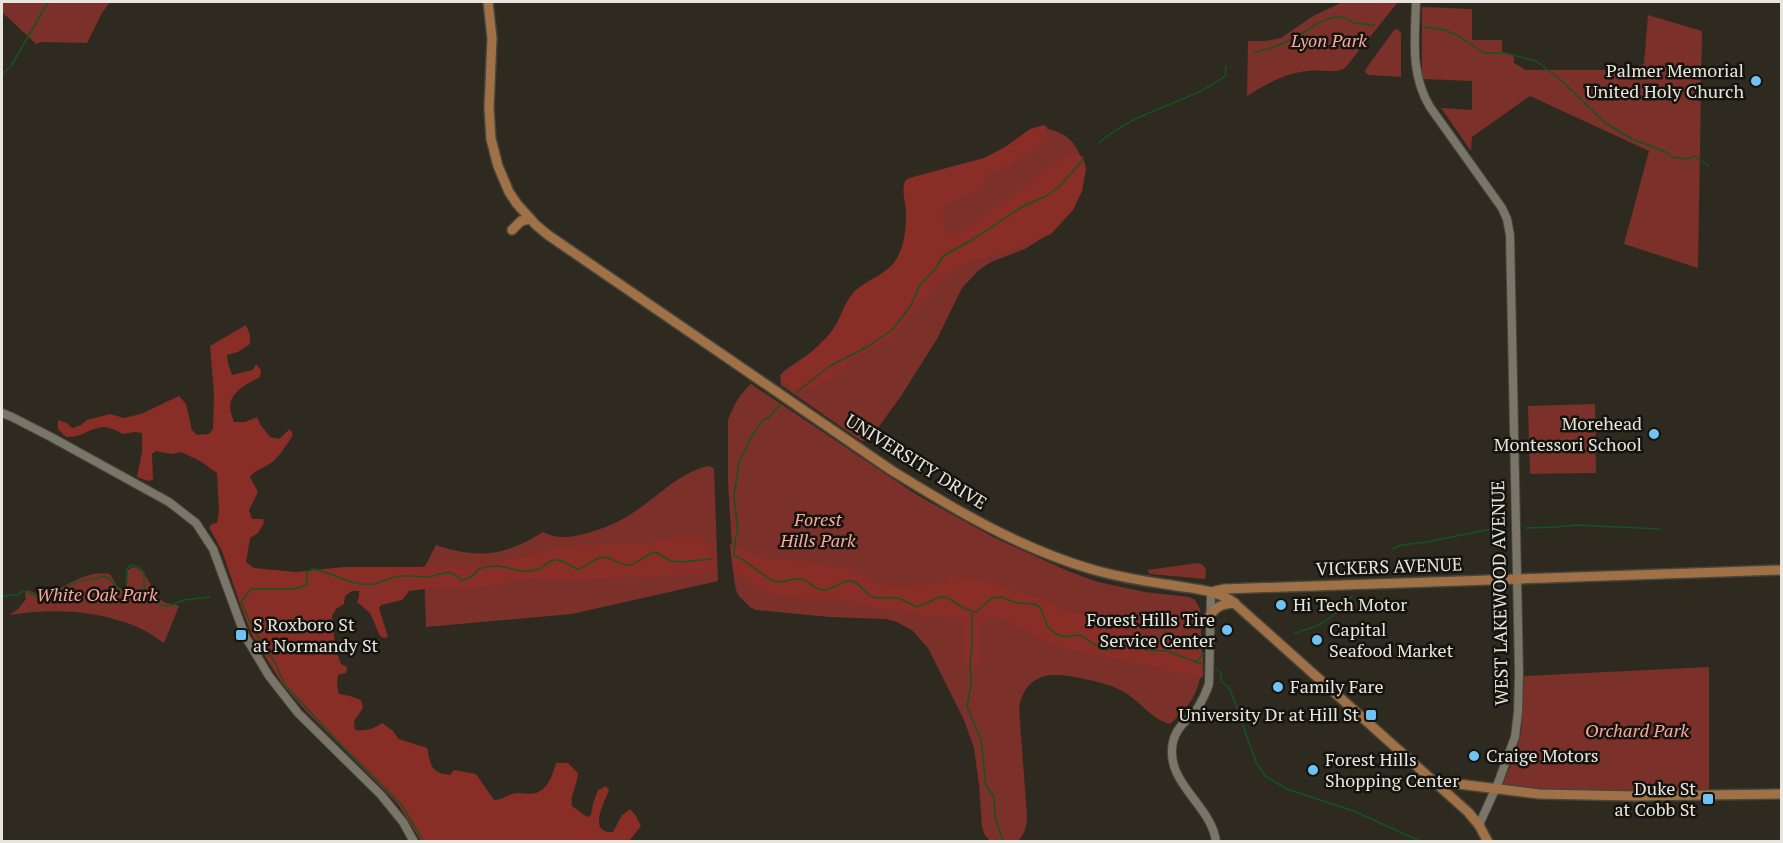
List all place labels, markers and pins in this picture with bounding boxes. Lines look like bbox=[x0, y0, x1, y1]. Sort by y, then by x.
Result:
place label: Palmer Memorial United Holy Church bbox=[1585, 58, 1744, 103]
marker: Palmer Memorial United Holy Church bbox=[1749, 74, 1763, 88]
place label: Morehead Montessori School bbox=[1494, 411, 1642, 456]
marker: Morehead Montessori School bbox=[1647, 427, 1661, 441]
place label: Hi Tech Motor bbox=[1293, 592, 1407, 616]
marker: Hi Tech Motor bbox=[1274, 598, 1288, 612]
place label: Forest Hills Tire Service Center bbox=[1086, 607, 1215, 652]
place label: S Roxboro St at Normandy St bbox=[253, 612, 379, 657]
place label: Capital Seafood Market bbox=[1329, 617, 1454, 662]
marker: Forest Hills Tire Service Center bbox=[1220, 623, 1234, 637]
marker: S Roxboro St at Normandy St bbox=[234, 628, 248, 642]
marker: Capital Seafood Market bbox=[1310, 633, 1324, 647]
place label: Family Fare bbox=[1290, 674, 1384, 698]
marker: Family Fare bbox=[1271, 680, 1285, 694]
place label: University Dr at Hill St bbox=[1178, 702, 1359, 726]
marker: University Dr at Hill St bbox=[1364, 708, 1378, 722]
place label: Craige Motors bbox=[1486, 743, 1599, 767]
place label: Forest Hills Shopping Center bbox=[1325, 747, 1459, 792]
marker: Craige Motors bbox=[1467, 749, 1481, 763]
marker: Forest Hills Shopping Center bbox=[1306, 763, 1320, 777]
place label: Duke St at Cobb St bbox=[1614, 776, 1696, 821]
marker: Duke St at Cobb St bbox=[1701, 792, 1715, 806]

